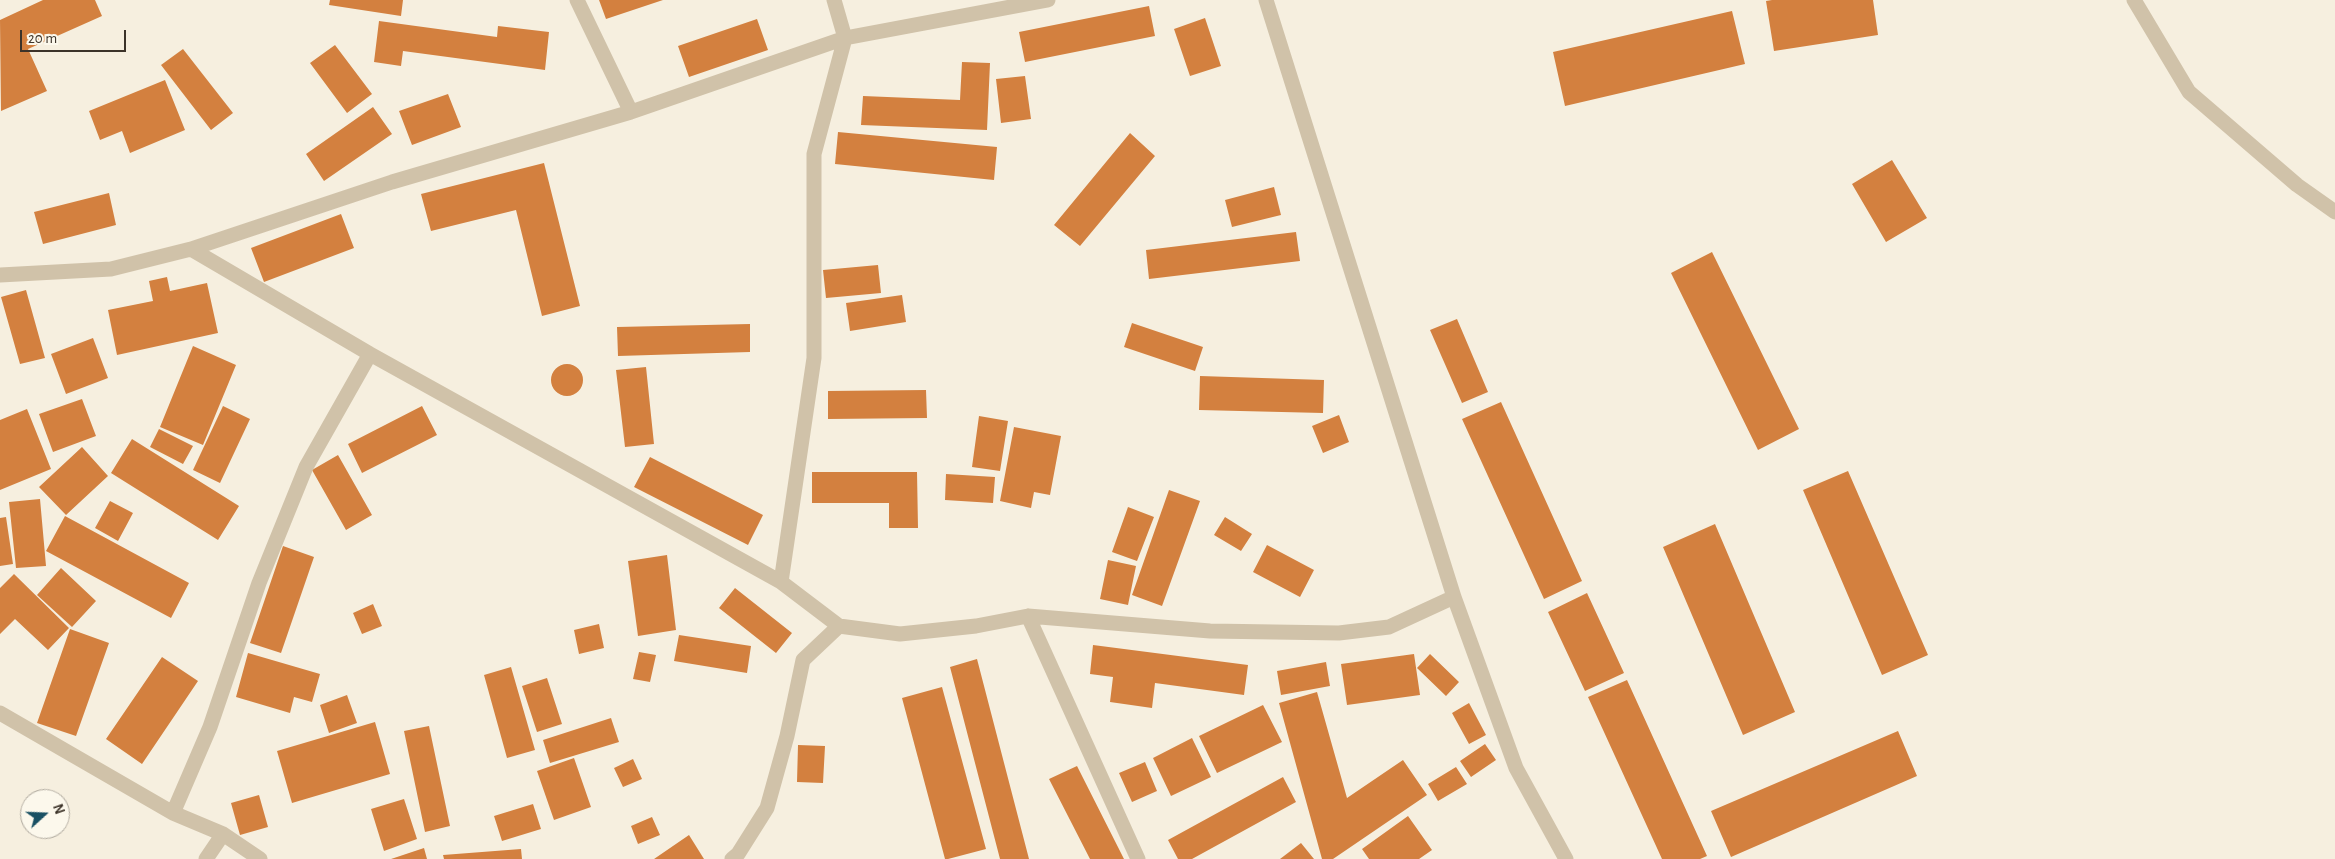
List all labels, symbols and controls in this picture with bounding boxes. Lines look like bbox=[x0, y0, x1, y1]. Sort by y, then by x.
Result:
scale bar bbox=[22, 20, 129, 52]
text: 20 m bbox=[28, 31, 57, 46]
north arrow bbox=[20, 789, 70, 839]
text: N bbox=[50, 802, 66, 816]

